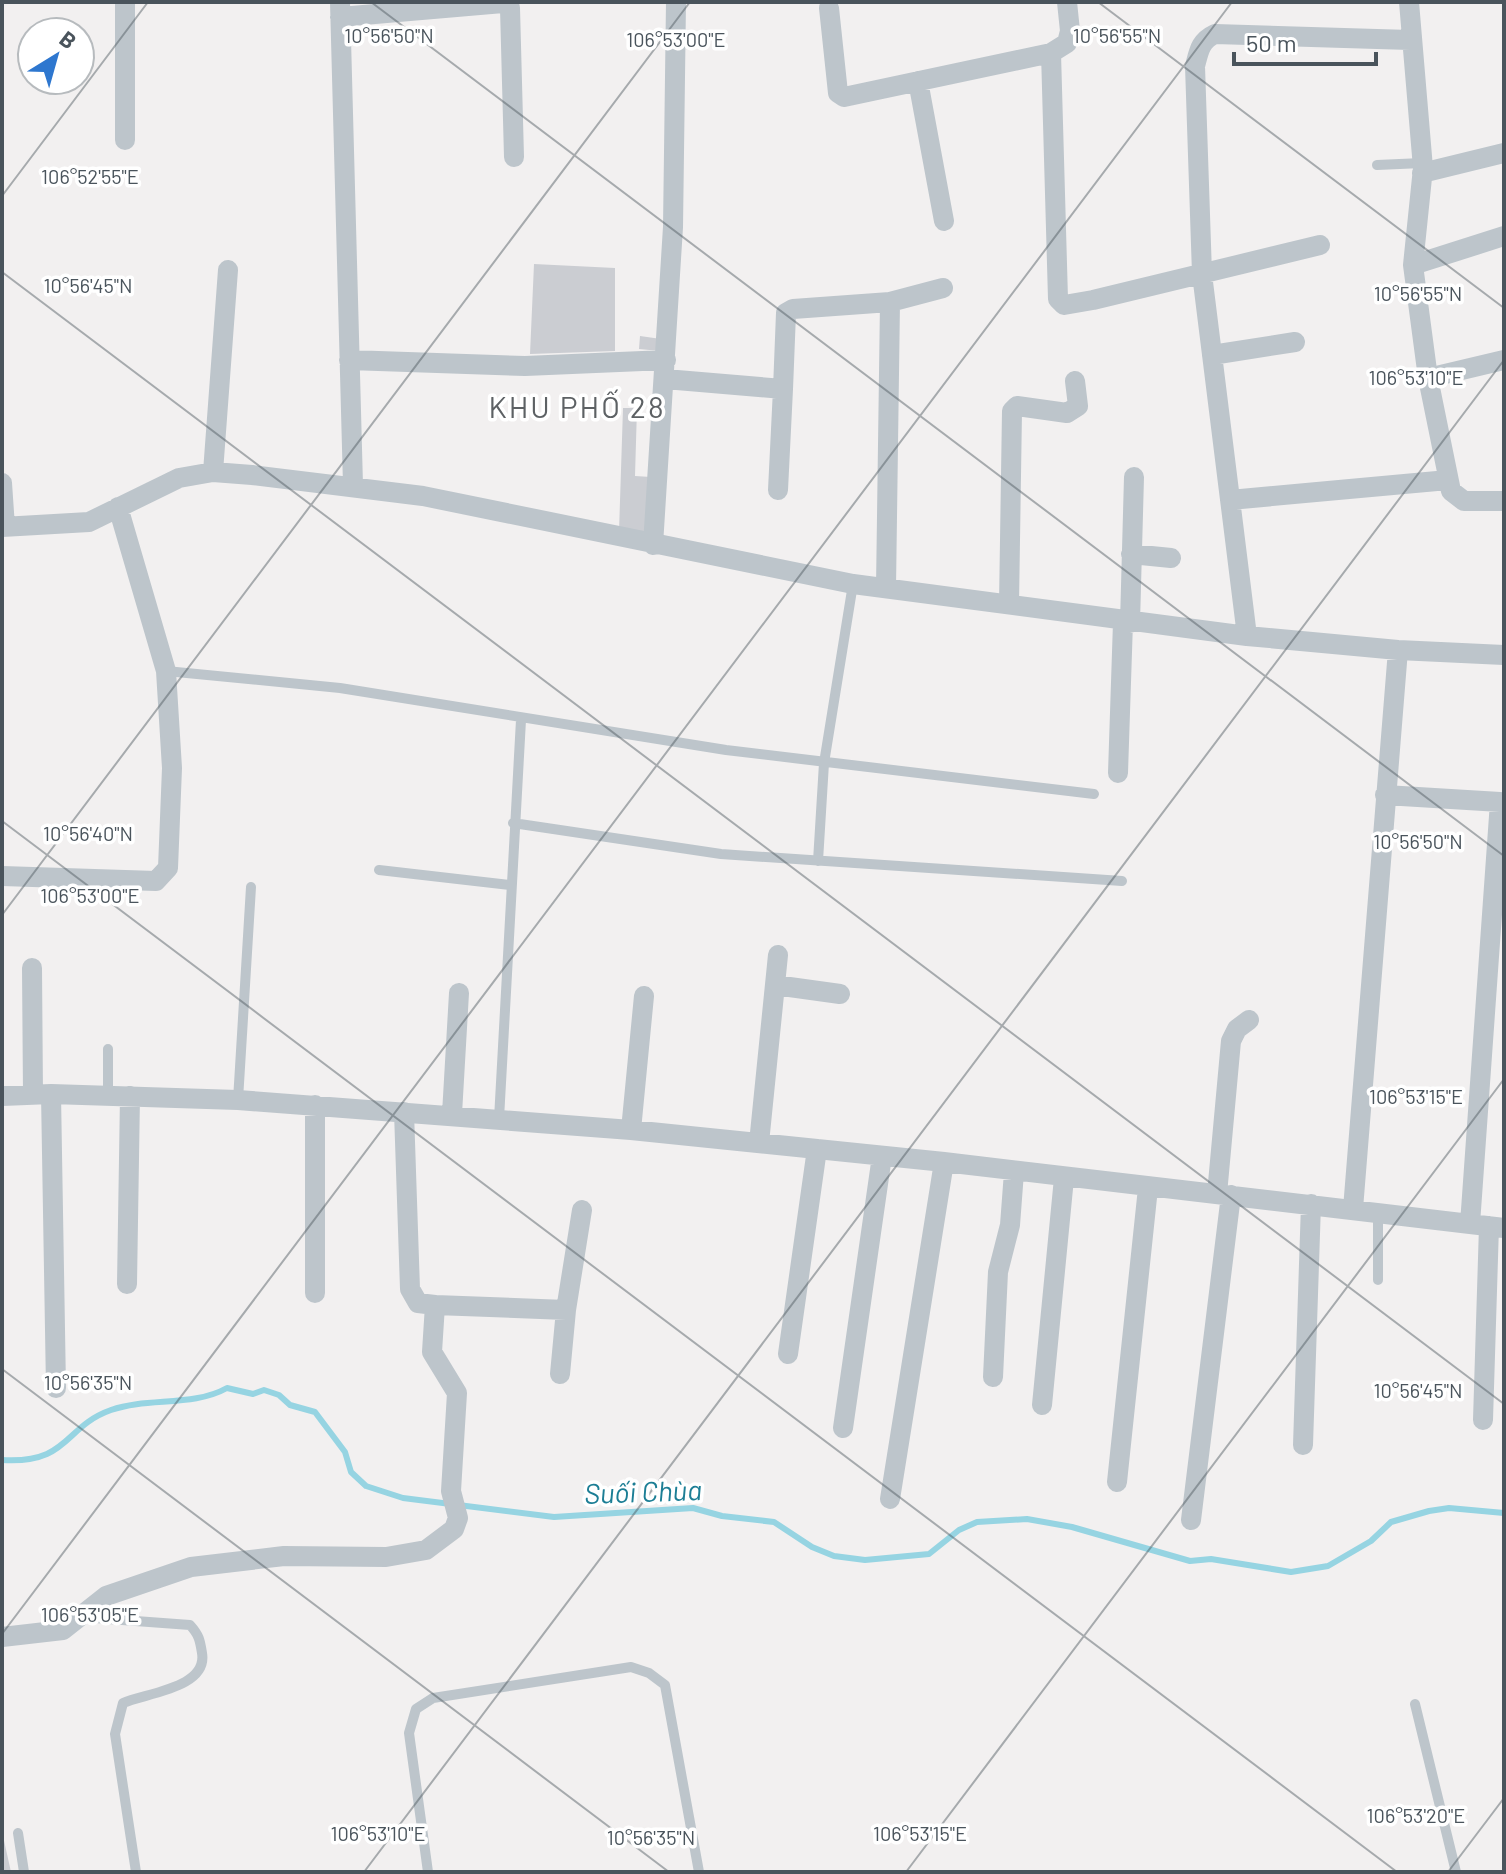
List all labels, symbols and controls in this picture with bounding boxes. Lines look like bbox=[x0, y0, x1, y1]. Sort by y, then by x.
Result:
north arrow bbox=[16, 16, 96, 96]
scale bar bbox=[1234, 16, 1376, 66]
text: 10°56'50"N bbox=[344, 23, 434, 47]
text: 10°56'55"N bbox=[1073, 23, 1161, 47]
text: B bbox=[55, 25, 82, 54]
text: 106°53'00"E bbox=[626, 27, 726, 51]
text: 50 m bbox=[1246, 28, 1297, 57]
text: 106°52'55"E bbox=[41, 164, 139, 188]
text: 10°56'45"N bbox=[43, 273, 133, 297]
text: 10°56'55"N bbox=[1374, 281, 1462, 305]
text: 106°53'10"E bbox=[1368, 365, 1464, 389]
district label: KHU PHỐ 28 bbox=[488, 388, 666, 424]
text: 10°56'40"N bbox=[43, 821, 133, 845]
text: 10°56'50"N bbox=[1373, 829, 1463, 853]
text: 106°53'00"E bbox=[40, 883, 140, 907]
text: 106°53'15"E bbox=[1369, 1084, 1463, 1108]
text: 10°56'35"N bbox=[44, 1370, 132, 1394]
text: 10°56'45"N bbox=[1373, 1378, 1463, 1402]
water label: Suối Chùa bbox=[583, 1472, 702, 1510]
text: 106°53'05"E bbox=[41, 1602, 139, 1626]
text: 106°53'20"E bbox=[1367, 1803, 1465, 1827]
text: 106°53'10"E bbox=[330, 1821, 426, 1845]
text: 106°53'15"E bbox=[873, 1821, 967, 1845]
text: 10°56'35"N bbox=[607, 1825, 695, 1849]

